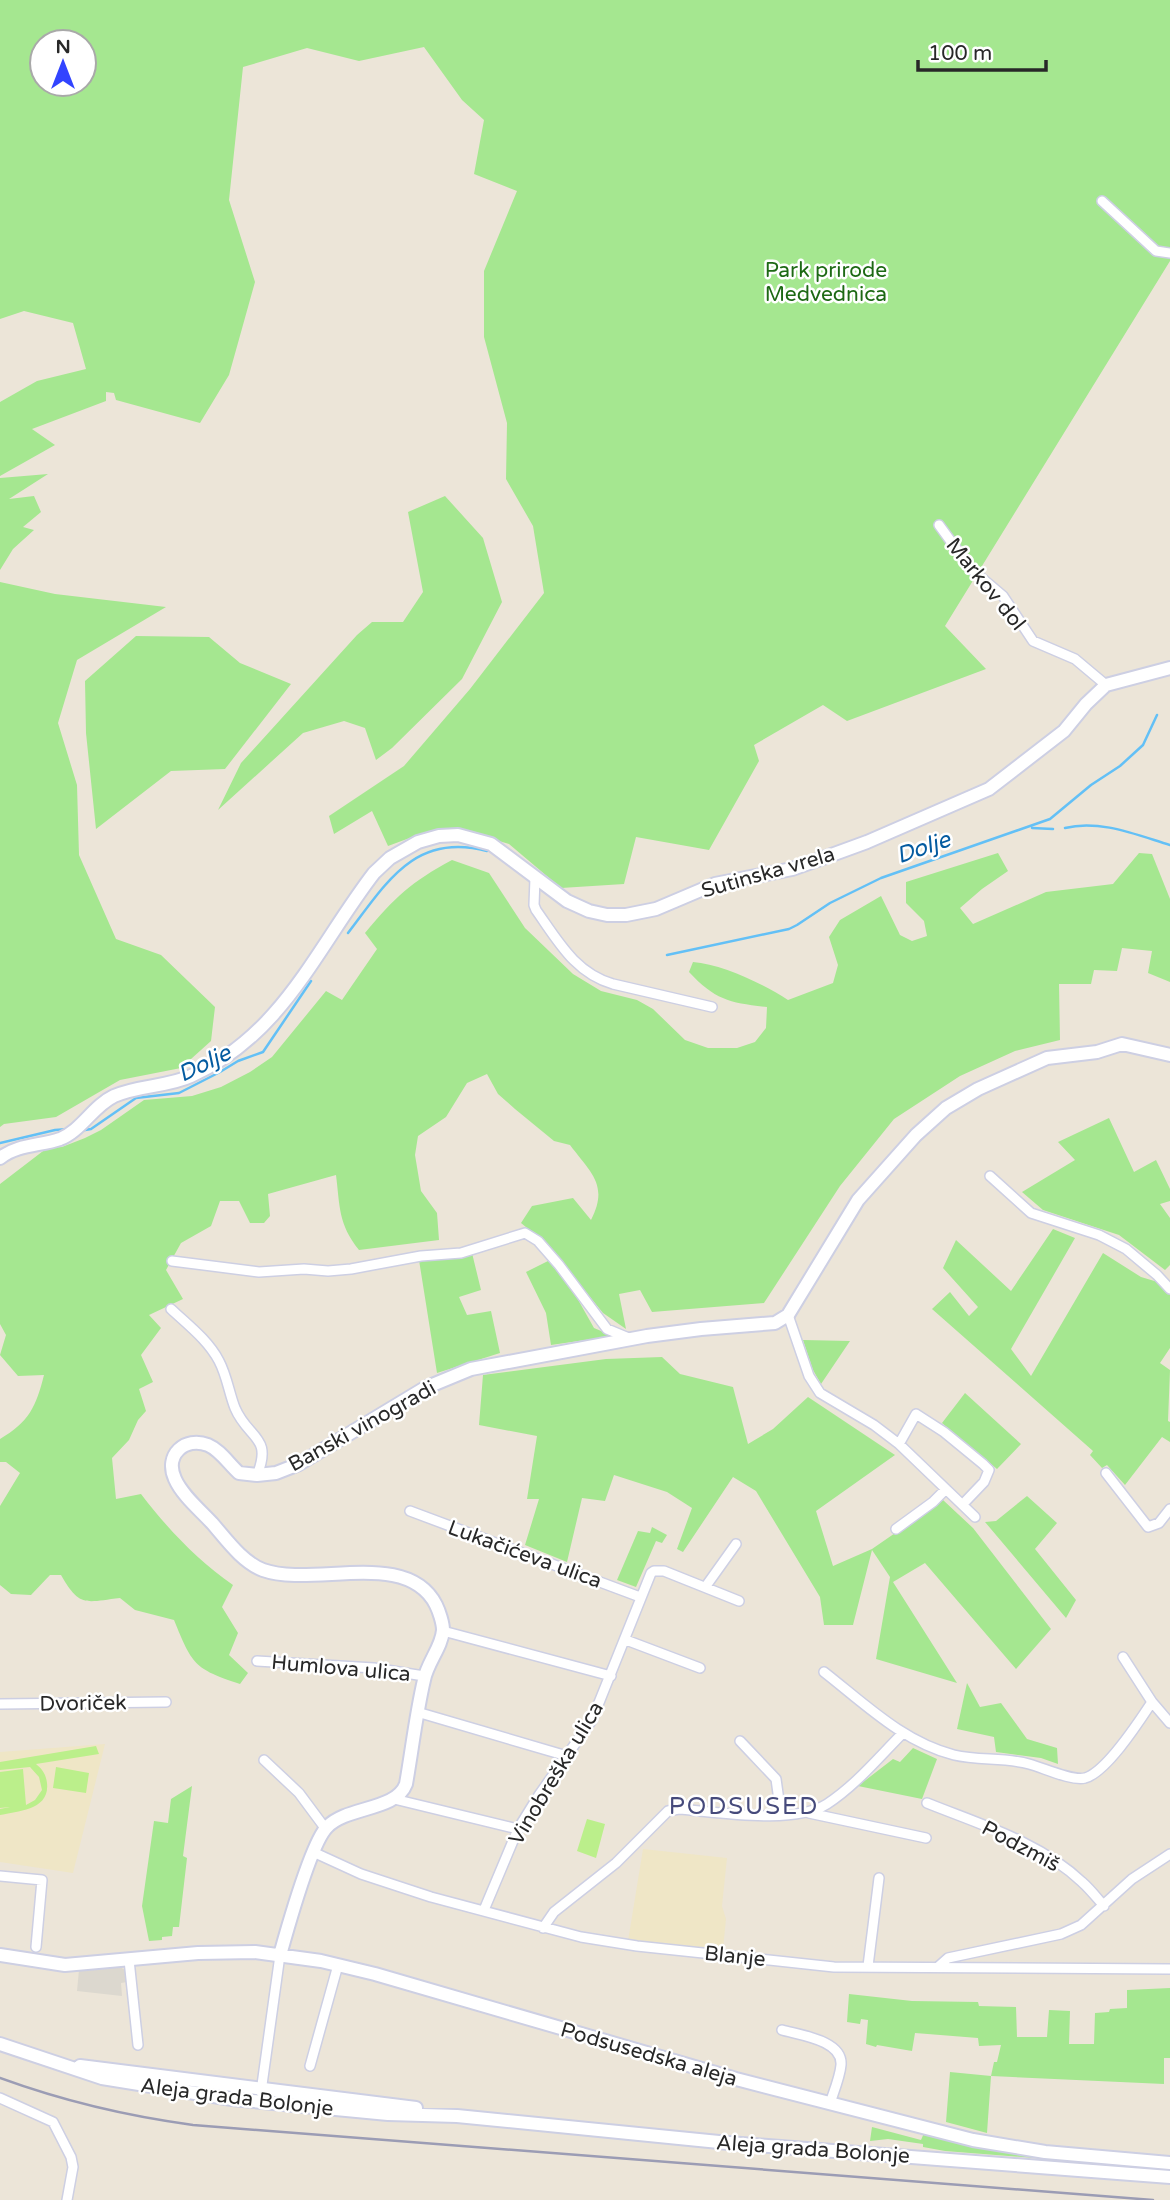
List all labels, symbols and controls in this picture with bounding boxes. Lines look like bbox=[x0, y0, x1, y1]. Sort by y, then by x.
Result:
north arrow bbox=[28, 28, 98, 98]
scale bar bbox=[918, 28, 1046, 72]
text: N bbox=[55, 36, 71, 58]
text: 100 m bbox=[928, 41, 992, 66]
park label: Park prirode Medvednica bbox=[765, 258, 887, 307]
street label: Markov dol bbox=[941, 533, 1031, 636]
water label: Dolje bbox=[893, 825, 956, 870]
street label: Sutinska vrela bbox=[698, 841, 838, 904]
water label: Dolje bbox=[173, 1038, 237, 1089]
street label: Banski vinogradi bbox=[284, 1376, 440, 1477]
street label: Lukačićeva ulica bbox=[445, 1515, 605, 1594]
street label: Humlova ulica bbox=[270, 1650, 412, 1687]
street label: Dvoriček bbox=[39, 1690, 127, 1717]
street label: Vinobreška ulica bbox=[504, 1697, 609, 1849]
district label: PODSUSED bbox=[669, 1792, 819, 1821]
street label: Podzmiš bbox=[977, 1815, 1064, 1877]
street label: Blanje bbox=[703, 1941, 767, 1972]
street label: Podsusedska aleja bbox=[558, 2017, 740, 2092]
street label: Aleja grada Bolonje bbox=[139, 2073, 335, 2122]
street label: Aleja grada Bolonje bbox=[715, 2130, 911, 2169]

